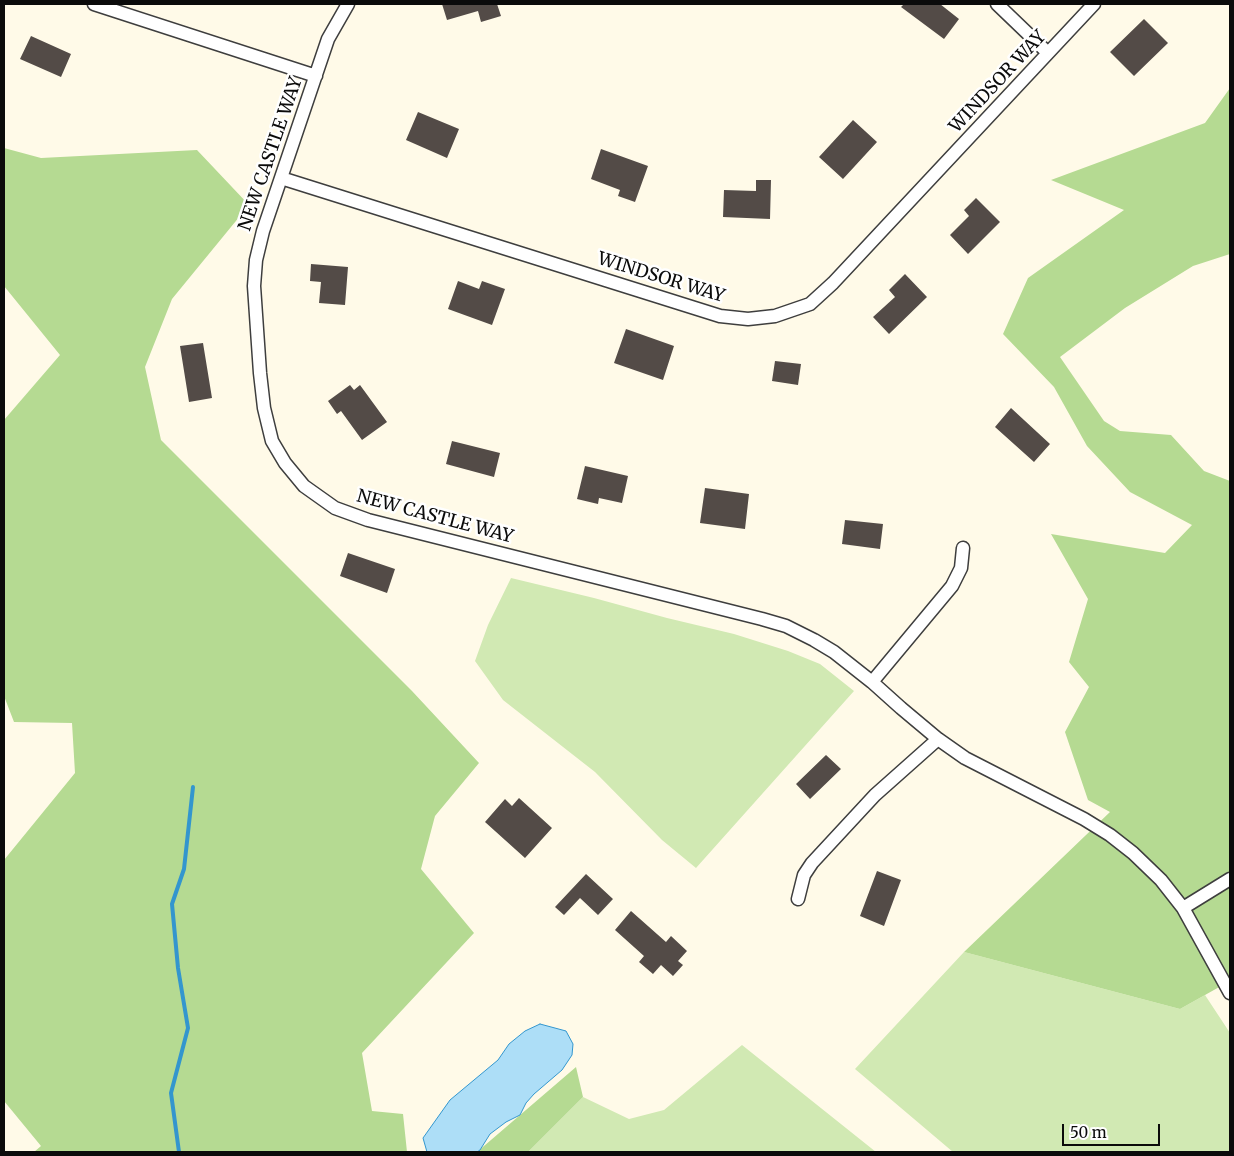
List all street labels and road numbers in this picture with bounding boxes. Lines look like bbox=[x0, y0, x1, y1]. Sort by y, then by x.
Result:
street label: WINDSOR WAY bbox=[945, 26, 1051, 138]
street label: NEW CASTLE WAY bbox=[235, 74, 307, 234]
street label: WINDSOR WAY bbox=[595, 248, 727, 308]
street label: NEW CASTLE WAY bbox=[354, 486, 516, 548]

